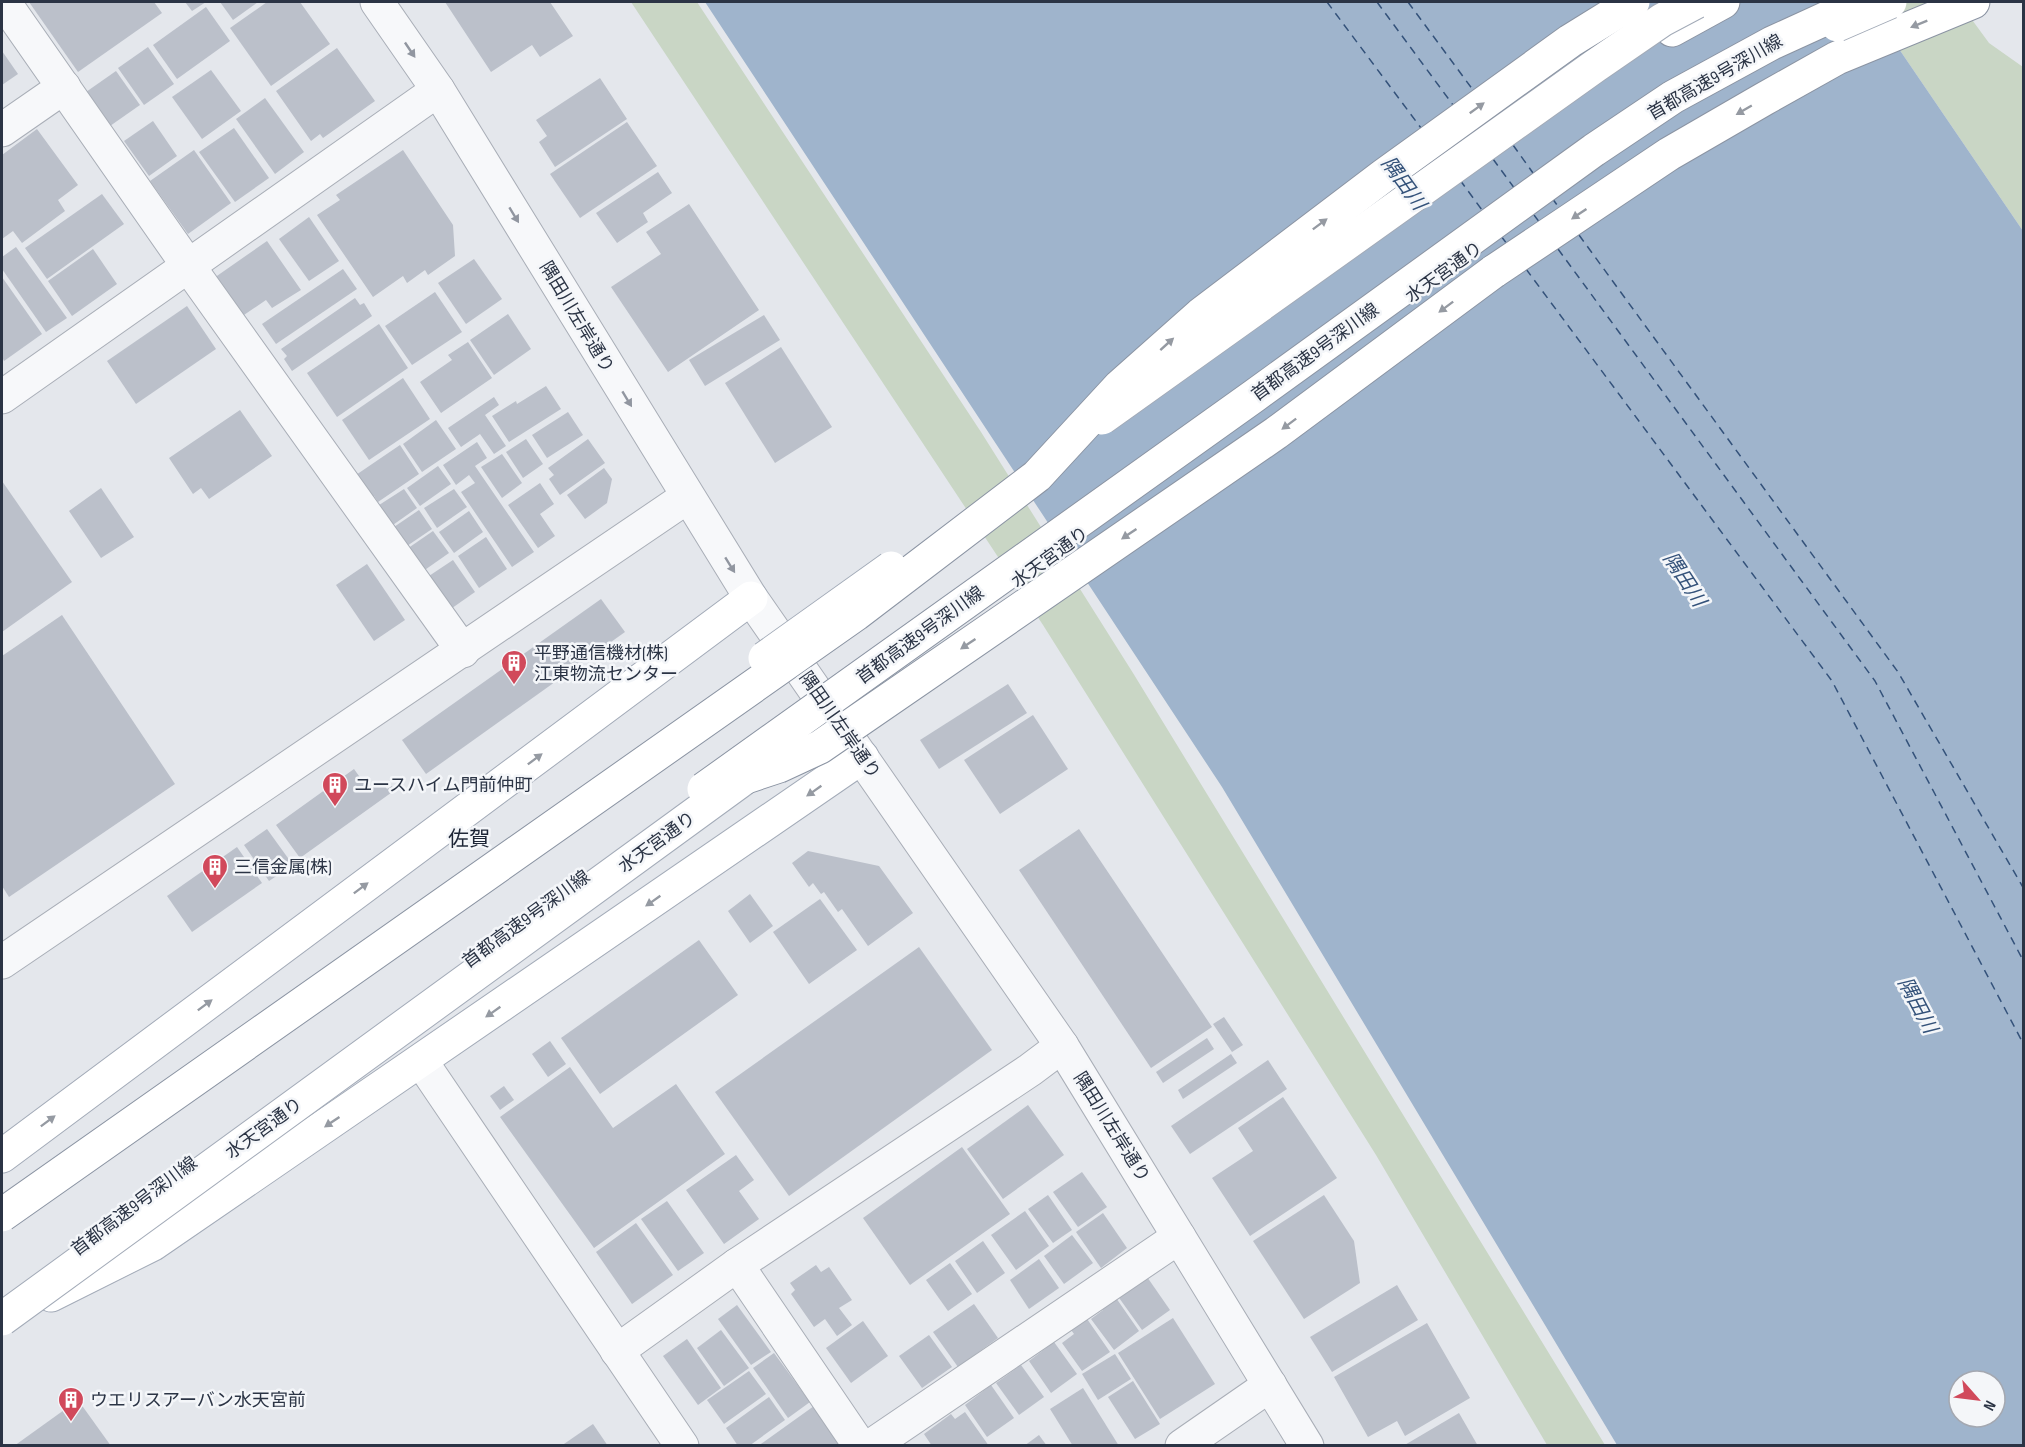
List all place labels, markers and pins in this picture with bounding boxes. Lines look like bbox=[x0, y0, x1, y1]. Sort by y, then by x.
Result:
place label: 平野通信機材(株) 江東物流センター bbox=[534, 643, 678, 685]
building icon: 平野通信機材(株) 江東物流センター bbox=[499, 648, 529, 686]
building icon: ユースハイム門前仲町 bbox=[320, 770, 350, 808]
place label: ユースハイム門前仲町 bbox=[354, 775, 532, 796]
building icon: 三信金属(株) bbox=[200, 852, 230, 890]
place label: 三信金属(株) bbox=[234, 857, 332, 878]
building icon: ウエリスアーバン水天宮前 bbox=[56, 1385, 86, 1423]
place label: ウエリスアーバン水天宮前 bbox=[90, 1390, 306, 1411]

